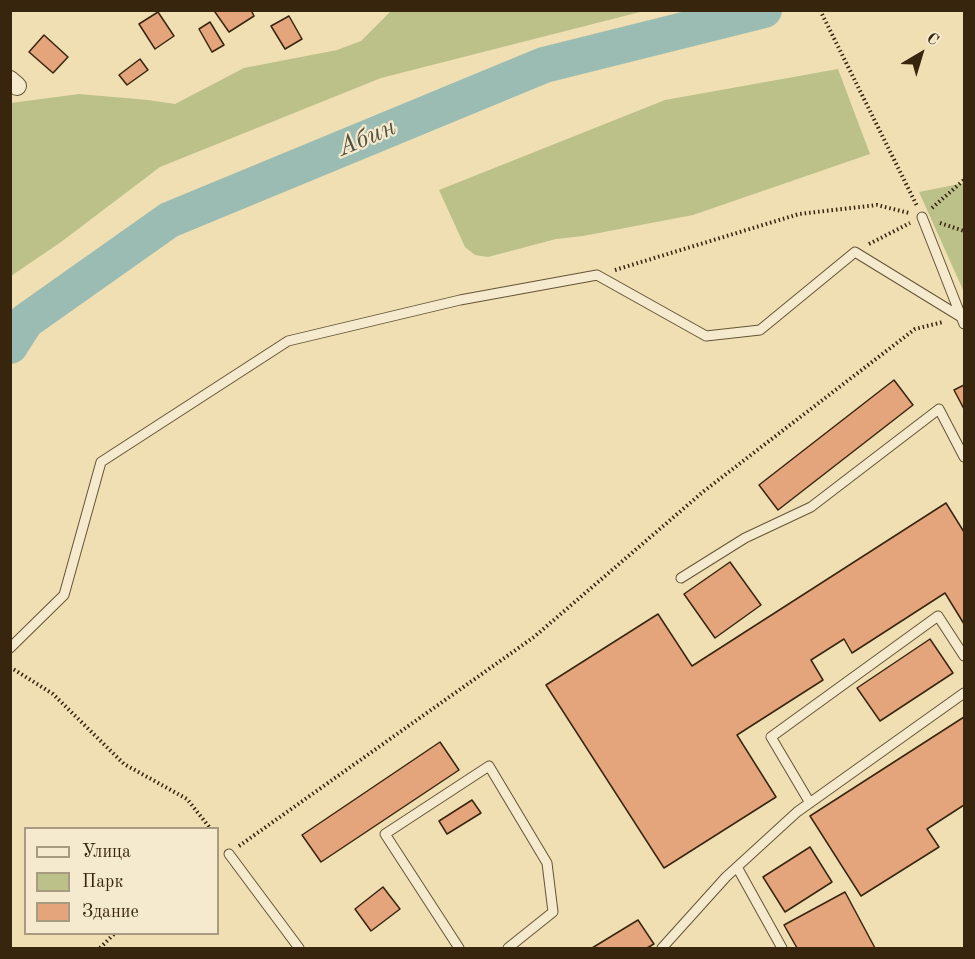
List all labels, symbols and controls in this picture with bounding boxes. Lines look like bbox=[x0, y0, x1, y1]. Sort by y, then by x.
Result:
north arrow bbox=[891, 24, 951, 84]
text: С bbox=[923, 30, 941, 49]
water label: Абин bbox=[333, 112, 401, 164]
legend bbox=[24, 827, 219, 935]
text: Улица bbox=[82, 843, 131, 861]
text: Парк bbox=[82, 873, 123, 891]
text: Здание bbox=[82, 903, 139, 921]

